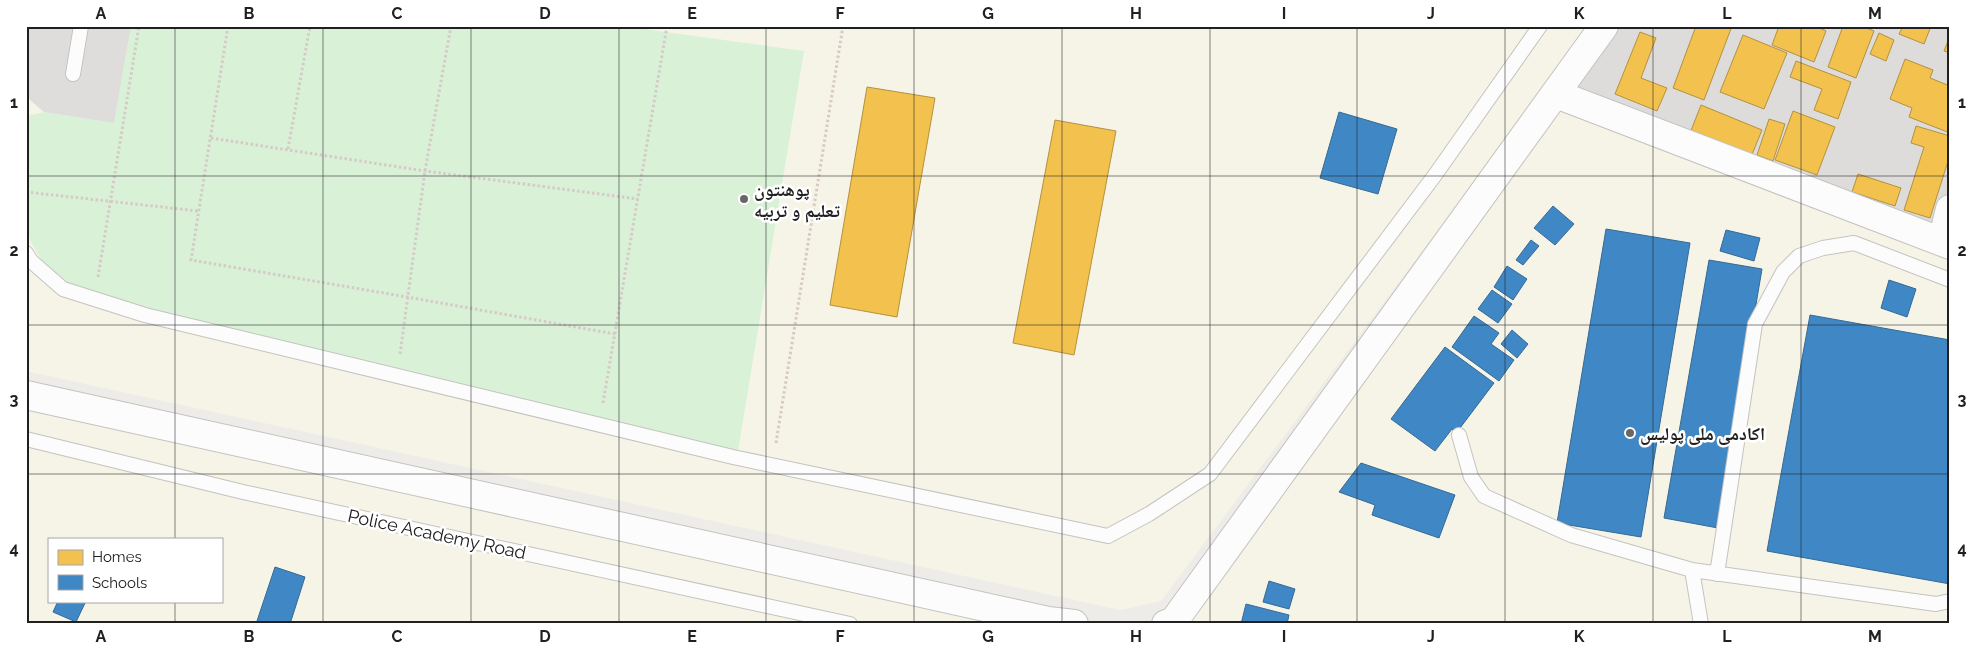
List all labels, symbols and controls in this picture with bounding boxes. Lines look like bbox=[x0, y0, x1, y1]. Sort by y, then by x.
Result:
text: A bbox=[96, 4, 107, 23]
text: B bbox=[244, 4, 255, 23]
text: C bbox=[392, 4, 403, 23]
text: D bbox=[539, 4, 551, 23]
text: E bbox=[687, 4, 697, 23]
text: F bbox=[835, 4, 845, 23]
text: G bbox=[982, 4, 994, 23]
text: H bbox=[1130, 4, 1142, 23]
text: I bbox=[1282, 4, 1286, 23]
text: J bbox=[1427, 4, 1435, 23]
text: K bbox=[1574, 4, 1585, 23]
text: L bbox=[1722, 4, 1732, 23]
text: M bbox=[1868, 4, 1882, 23]
text: 1 bbox=[10, 93, 18, 112]
text: 1 bbox=[1958, 93, 1966, 112]
place label: پوهنتون تعلیم و تربیه bbox=[754, 179, 840, 223]
marker: پوهنتون تعلیم و تربیه bbox=[738, 193, 750, 205]
text: 2 bbox=[9, 241, 19, 260]
text: 2 bbox=[1957, 241, 1967, 260]
text: 3 bbox=[10, 390, 19, 409]
text: 3 bbox=[1958, 390, 1967, 409]
place label: اکادمی ملی پولیس bbox=[1640, 423, 1765, 445]
marker: اکادمی ملی پولیس bbox=[1624, 427, 1636, 439]
street label: Police Academy Road bbox=[346, 505, 528, 563]
legend bbox=[48, 538, 222, 602]
text: 4 bbox=[9, 539, 19, 558]
text: 4 bbox=[1957, 539, 1967, 558]
text: Homes bbox=[92, 548, 142, 566]
text: Schools bbox=[92, 574, 147, 592]
text: A bbox=[96, 627, 107, 646]
text: B bbox=[244, 627, 255, 646]
text: C bbox=[392, 627, 403, 646]
text: D bbox=[539, 627, 551, 646]
text: E bbox=[687, 627, 697, 646]
text: F bbox=[835, 627, 845, 646]
text: G bbox=[982, 627, 994, 646]
text: H bbox=[1130, 627, 1142, 646]
text: I bbox=[1282, 627, 1286, 646]
text: J bbox=[1427, 627, 1435, 646]
text: K bbox=[1574, 627, 1585, 646]
text: L bbox=[1722, 627, 1732, 646]
text: M bbox=[1868, 627, 1882, 646]

